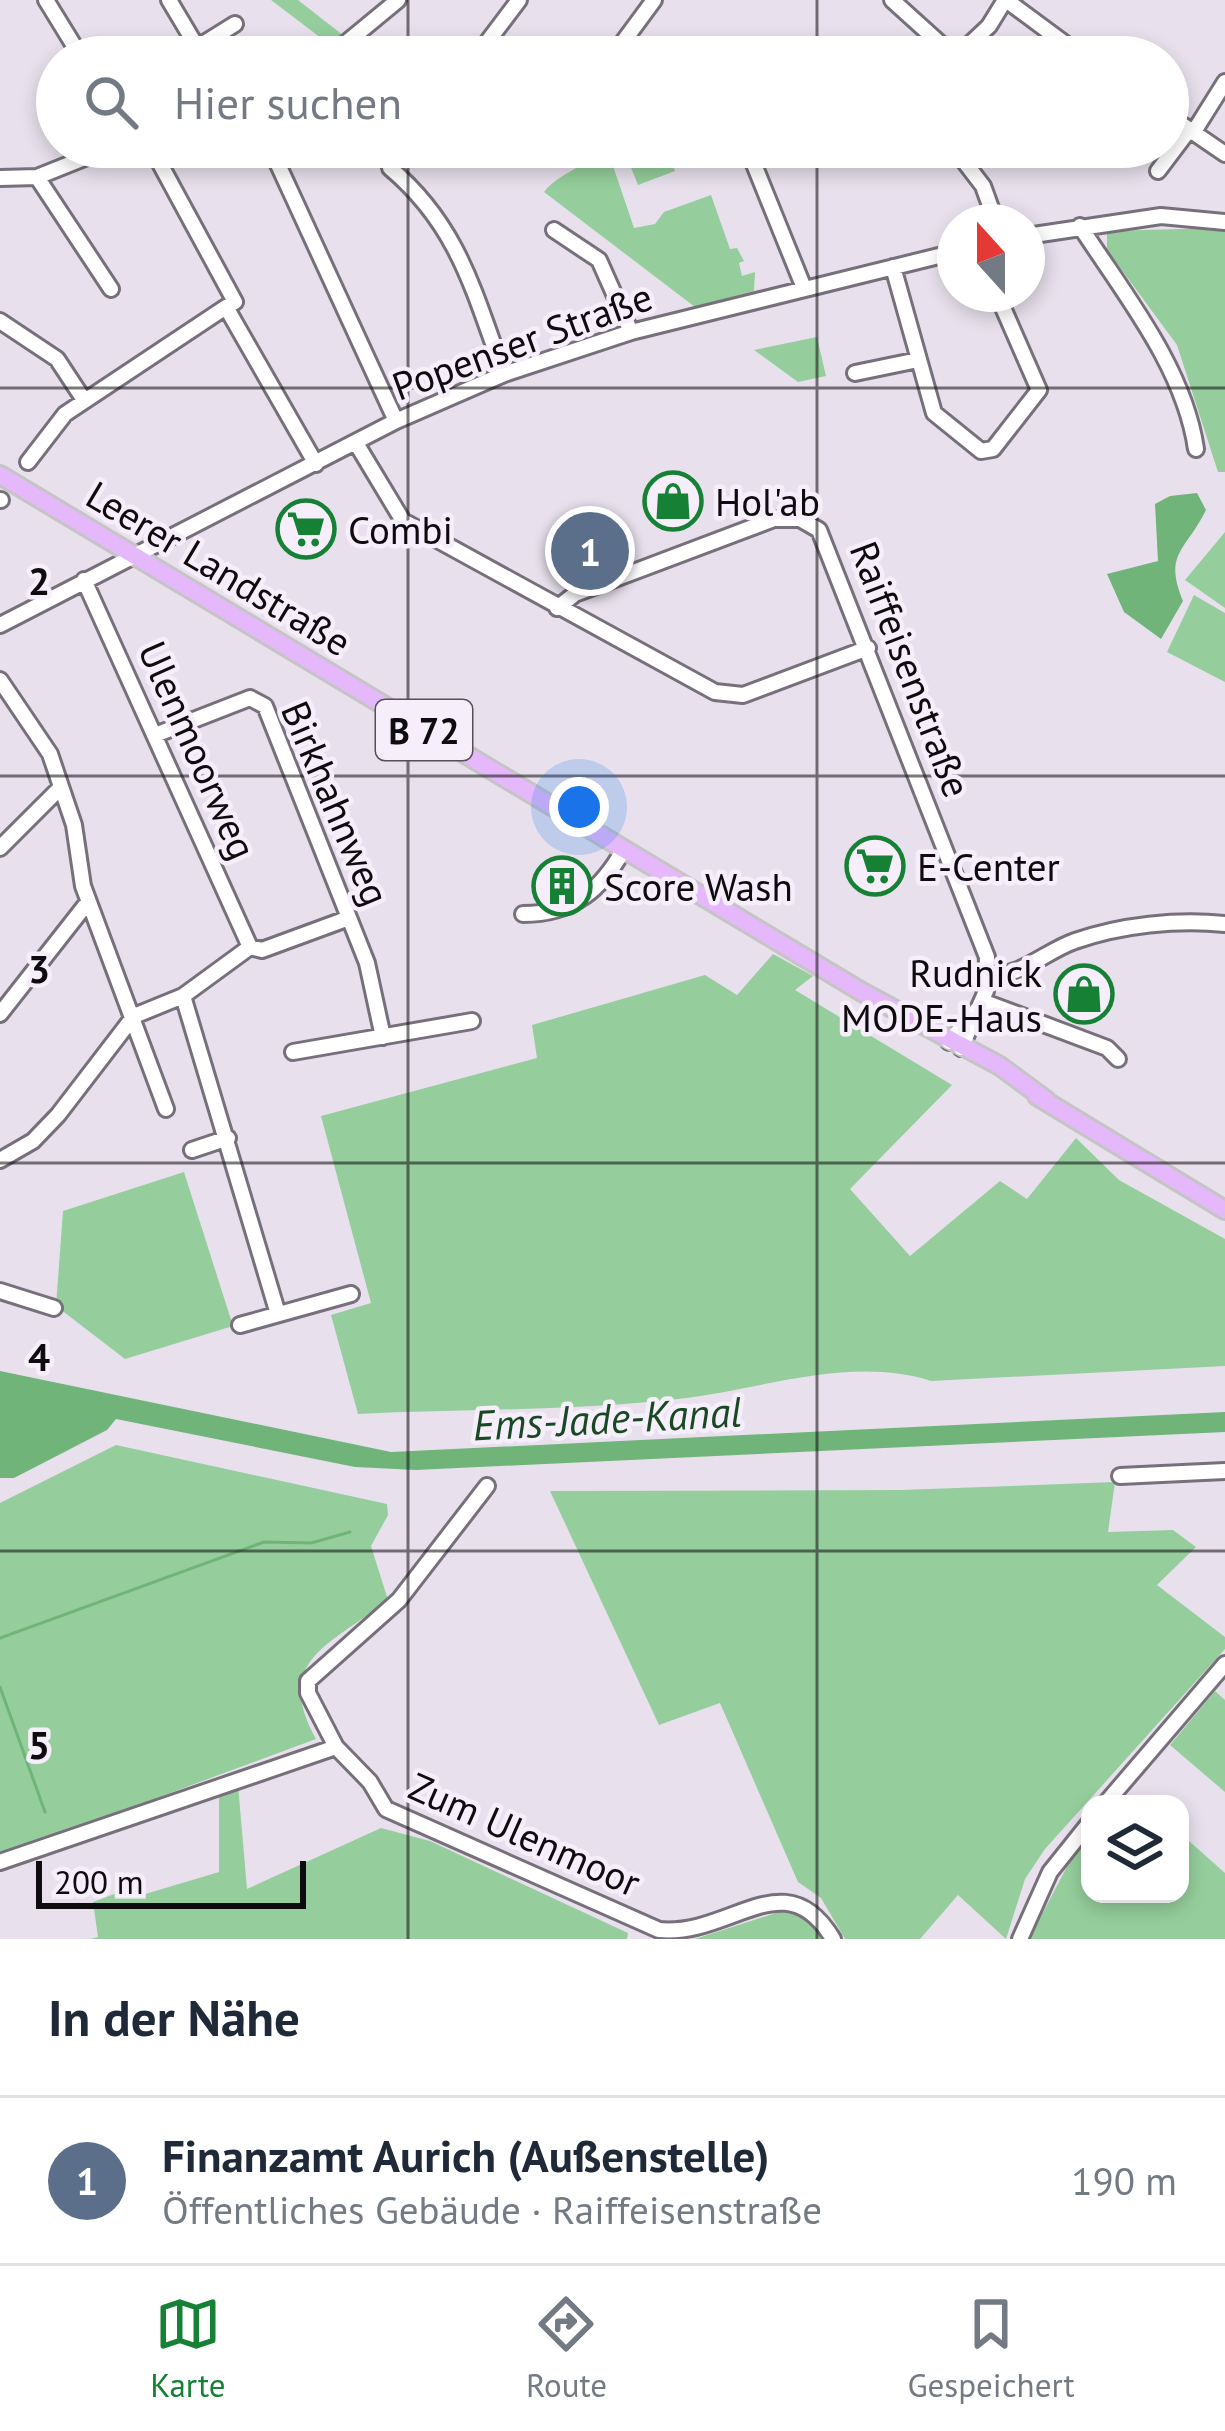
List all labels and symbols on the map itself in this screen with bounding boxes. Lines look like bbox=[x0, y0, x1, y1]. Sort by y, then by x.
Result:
north arrow bbox=[937, 204, 1045, 312]
street label: Popenser Straße bbox=[385, 270, 659, 412]
street label: Leerer Landstraße bbox=[77, 469, 361, 667]
shop icon: Hol'ab bbox=[642, 470, 704, 532]
place label: Hol'ab bbox=[715, 476, 820, 527]
supermarket icon: Combi bbox=[275, 498, 337, 560]
place label: Combi bbox=[348, 504, 453, 555]
pin: 1 bbox=[551, 506, 629, 596]
street label: Raiffeisenstraße bbox=[839, 534, 983, 804]
text: 2 bbox=[28, 555, 50, 606]
street label: Ulenmoorweg bbox=[127, 633, 269, 867]
street label: Birkhahnweg bbox=[270, 693, 402, 913]
road number: B 72 bbox=[376, 700, 472, 760]
your location bbox=[549, 777, 609, 837]
supermarket icon: E-Center bbox=[844, 835, 906, 897]
place label: E-Center bbox=[917, 841, 1060, 892]
building icon: Score Wash bbox=[531, 855, 593, 917]
place label: Score Wash bbox=[604, 861, 793, 912]
text: 3 bbox=[28, 943, 50, 994]
place label: Rudnick MODE-Haus bbox=[841, 947, 1042, 1043]
shop icon: Rudnick MODE-Haus bbox=[1053, 963, 1115, 1025]
text: 4 bbox=[28, 1331, 50, 1382]
water label: Ems-Jade-Kanal bbox=[471, 1383, 743, 1453]
text: 5 bbox=[28, 1719, 50, 1770]
street label: Zum Ulenmoor bbox=[401, 1760, 649, 1908]
scale bar bbox=[36, 1855, 306, 1908]

